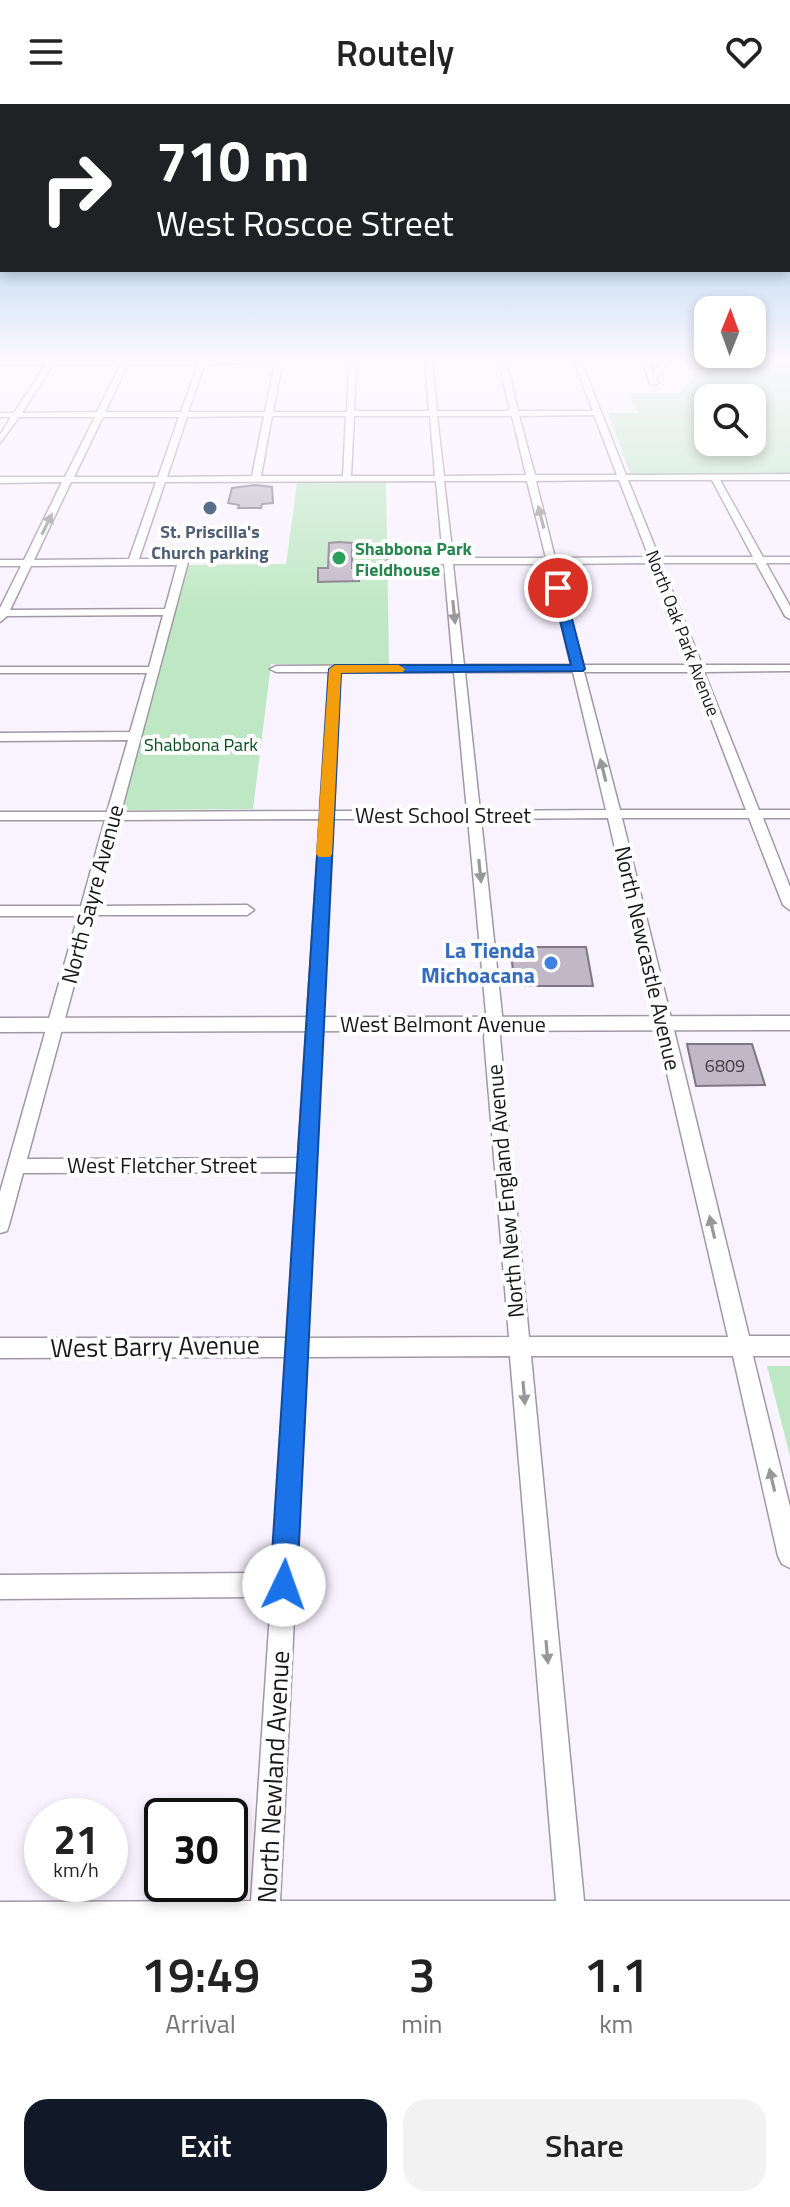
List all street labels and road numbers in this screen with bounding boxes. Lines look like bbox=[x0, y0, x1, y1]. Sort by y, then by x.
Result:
street label: North Oak Park Avenue bbox=[639, 546, 727, 720]
street label: West School Street bbox=[355, 798, 531, 832]
street label: North Sayre Avenue bbox=[52, 801, 132, 987]
street label: North Newcastle Avenue bbox=[606, 843, 690, 1073]
street label: West Belmont Avenue bbox=[340, 1007, 546, 1041]
street label: North New England Avenue bbox=[477, 1063, 533, 1319]
street label: West Fletcher Street bbox=[67, 1148, 257, 1182]
street label: West Barry Avenue bbox=[50, 1325, 260, 1367]
street label: North Newland Avenue bbox=[247, 1650, 299, 1904]

